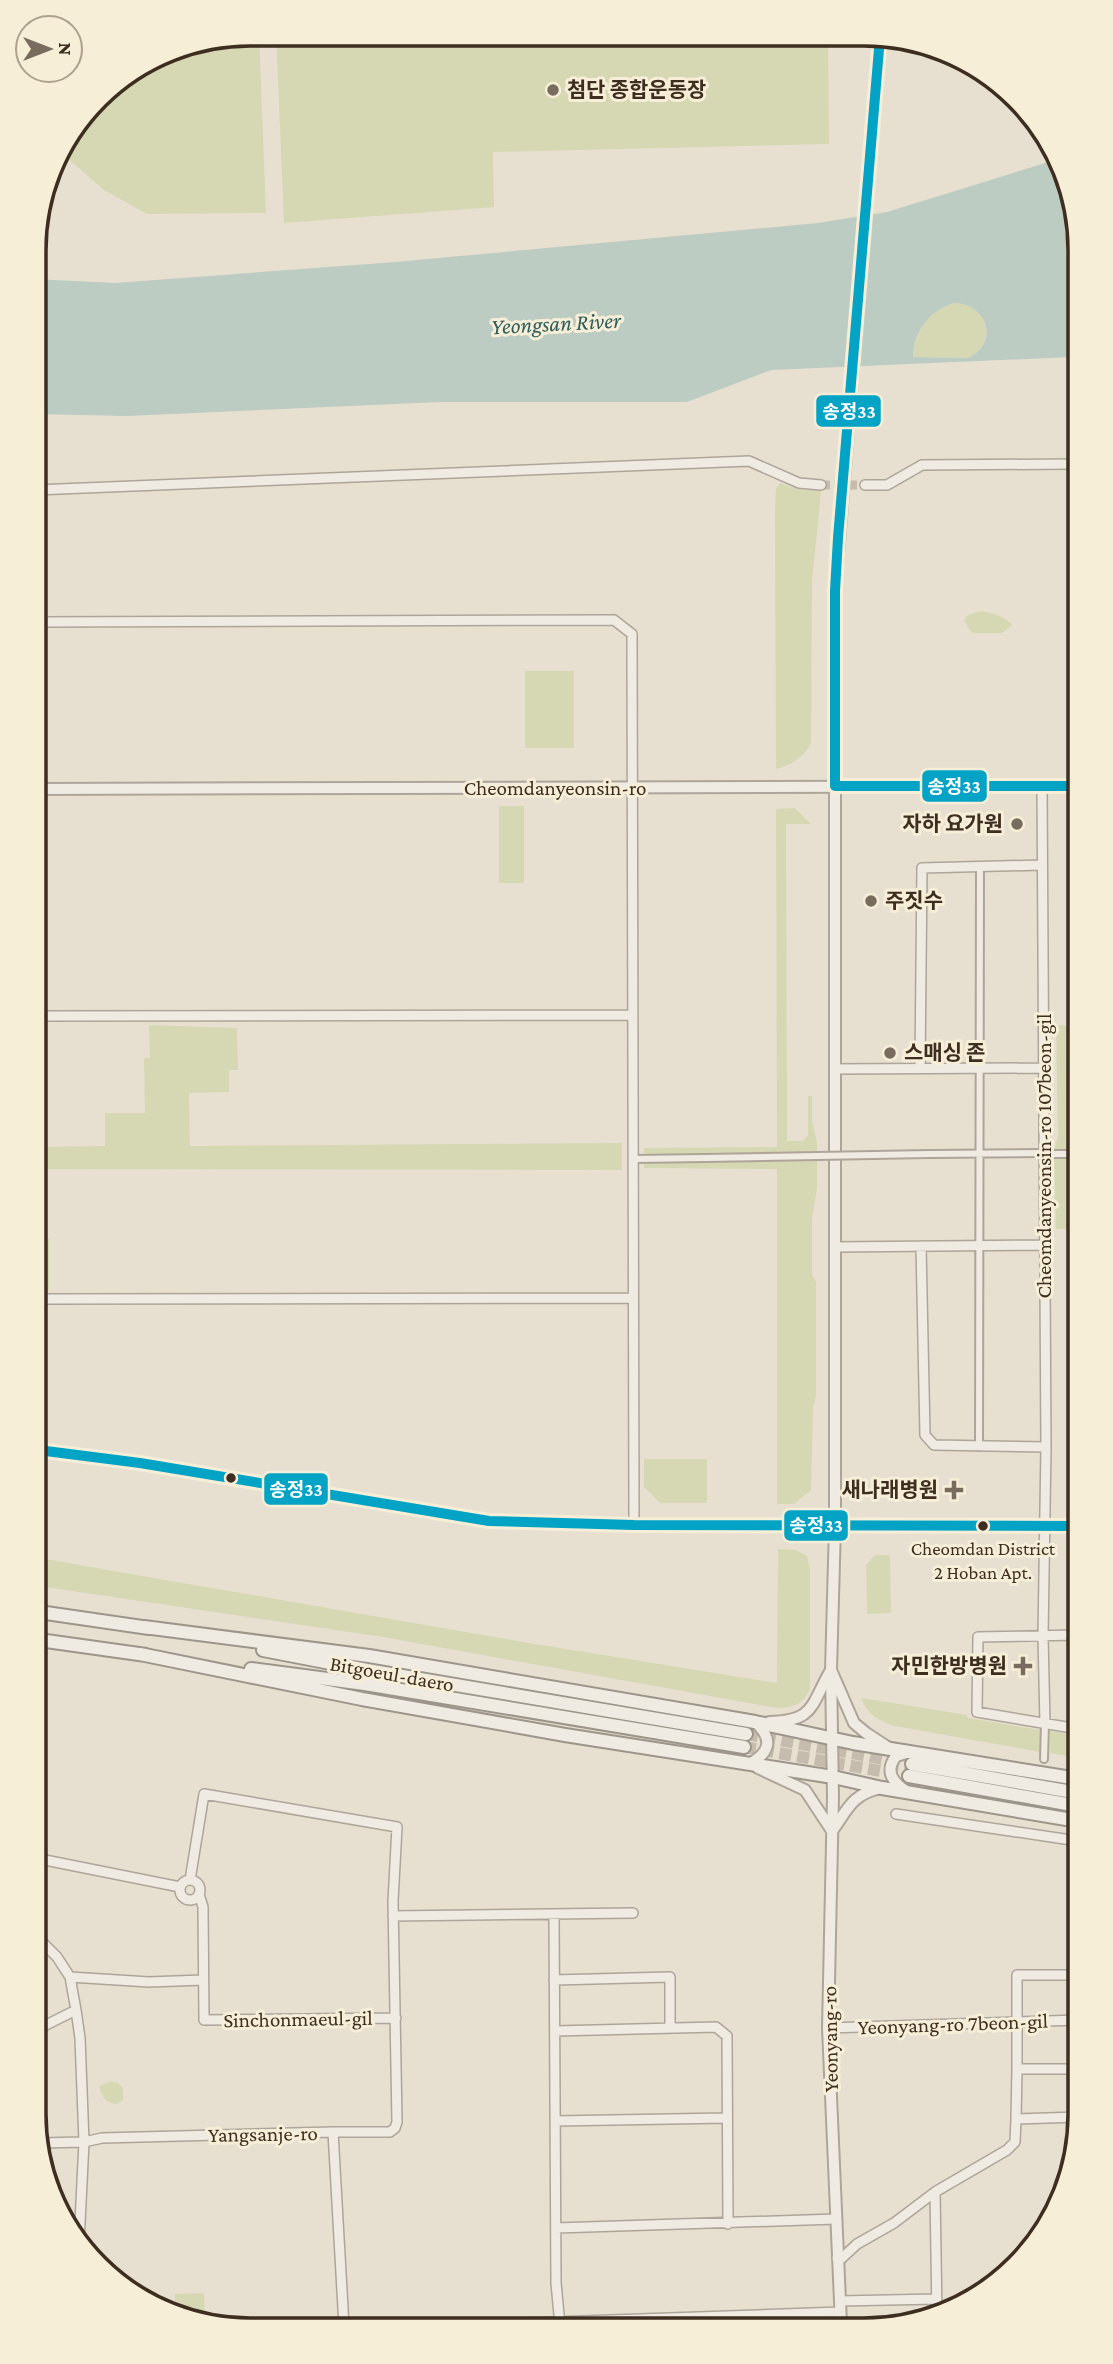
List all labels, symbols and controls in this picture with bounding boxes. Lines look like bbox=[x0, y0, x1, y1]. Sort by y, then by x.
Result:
north arrow bbox=[14, 14, 84, 84]
text: N bbox=[55, 43, 76, 56]
place label: 첨단 종합운동장 bbox=[567, 78, 706, 102]
marker: 첨단 종합운동장 bbox=[545, 82, 561, 98]
water label: Yeongsan River bbox=[490, 307, 623, 339]
line badge: 송정33 bbox=[815, 394, 882, 428]
text: 송정33 bbox=[822, 401, 876, 422]
line badge: 송정33 bbox=[921, 769, 988, 803]
street label: Cheomdanyeonsin-ro bbox=[464, 776, 646, 800]
text: 송정33 bbox=[927, 776, 981, 797]
place label: 자하 요가원 bbox=[902, 812, 1003, 836]
marker: 자하 요가원 bbox=[1009, 816, 1025, 832]
place label: 주짓수 bbox=[885, 889, 943, 913]
marker: 주짓수 bbox=[863, 893, 879, 909]
street label: Cheomdanyeonsin-ro 107beon-gil bbox=[1032, 1013, 1056, 1299]
place label: 스매싱 존 bbox=[904, 1041, 985, 1065]
marker: 스매싱 존 bbox=[882, 1045, 898, 1061]
unlabelled marker bbox=[224, 1471, 238, 1485]
line badge: 송정33 bbox=[263, 1472, 329, 1506]
place label: 새나래병원 bbox=[841, 1478, 938, 1502]
text: 송정33 bbox=[269, 1479, 323, 1500]
marker: 새나래병원 bbox=[944, 1480, 964, 1500]
line badge: 송정33 bbox=[783, 1509, 849, 1542]
text: 송정33 bbox=[789, 1515, 843, 1536]
marker: Cheomdan District 2 Hoban Apt. bbox=[976, 1519, 990, 1533]
place label: Cheomdan District 2 Hoban Apt. bbox=[911, 1538, 1056, 1583]
street label: Bitgoeul-daero bbox=[328, 1651, 456, 1697]
place label: 자민한방병원 bbox=[891, 1654, 1007, 1678]
marker: 자민한방병원 bbox=[1013, 1656, 1033, 1676]
street label: Yeonyang-ro bbox=[817, 1986, 843, 2092]
street label: Sinchonmaeul-gil bbox=[223, 2006, 373, 2032]
street label: Yeonyang-ro 7beon-gil bbox=[857, 2009, 1049, 2039]
street label: Yangsanje-ro bbox=[208, 2121, 318, 2147]

